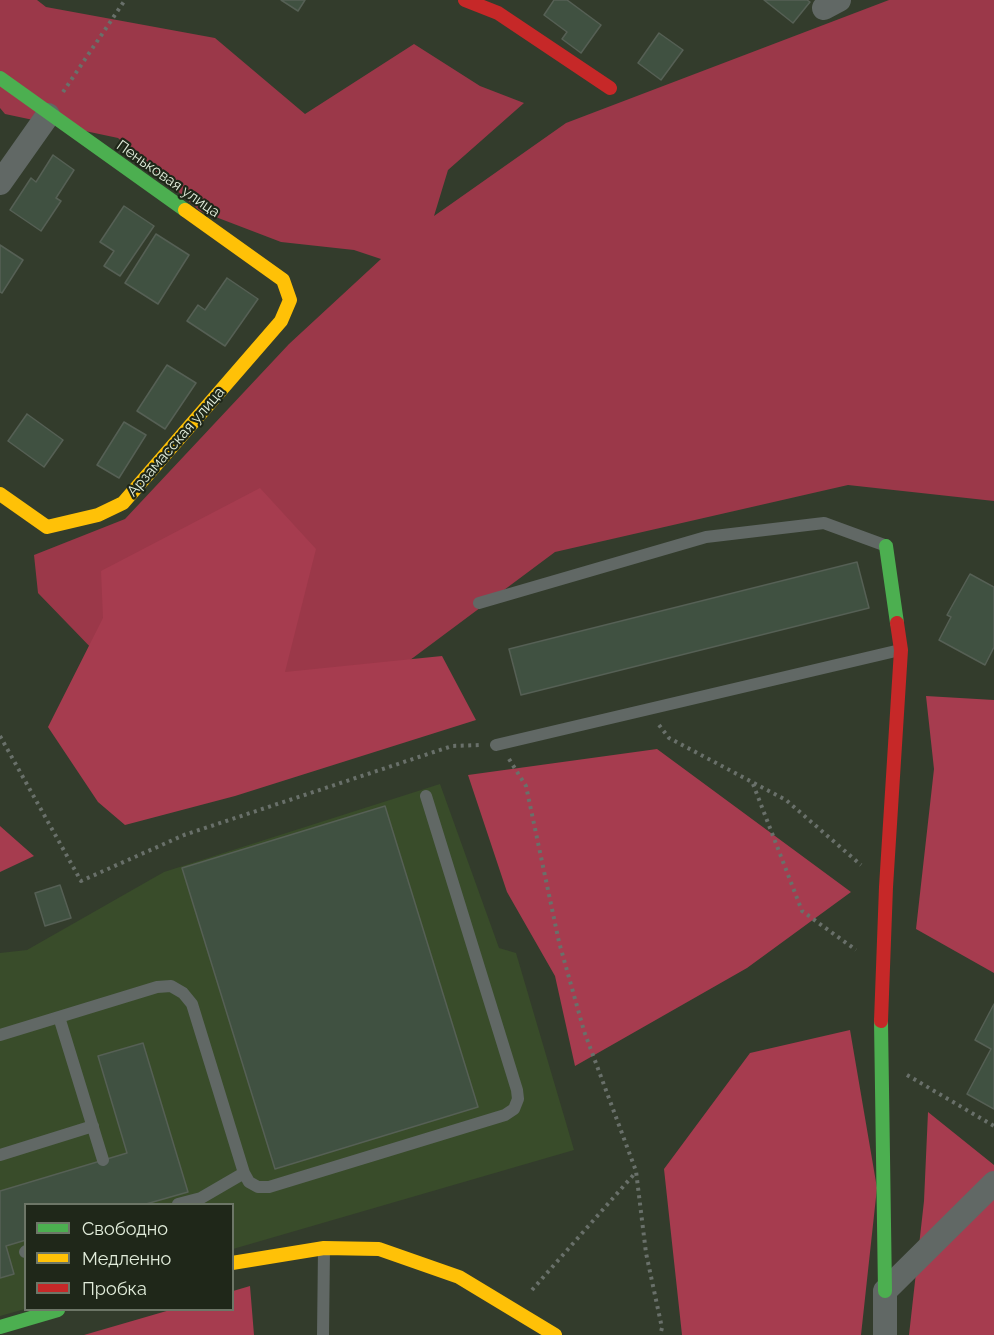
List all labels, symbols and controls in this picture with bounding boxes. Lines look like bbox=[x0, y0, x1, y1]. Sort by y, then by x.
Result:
street label: Пеньковая улица bbox=[113, 137, 223, 221]
street label: Арзамасская улица bbox=[123, 383, 229, 501]
legend bbox=[24, 1203, 234, 1311]
text: Свободно bbox=[82, 1218, 168, 1239]
text: Медленно bbox=[82, 1248, 171, 1269]
text: Пробка bbox=[82, 1278, 147, 1299]

